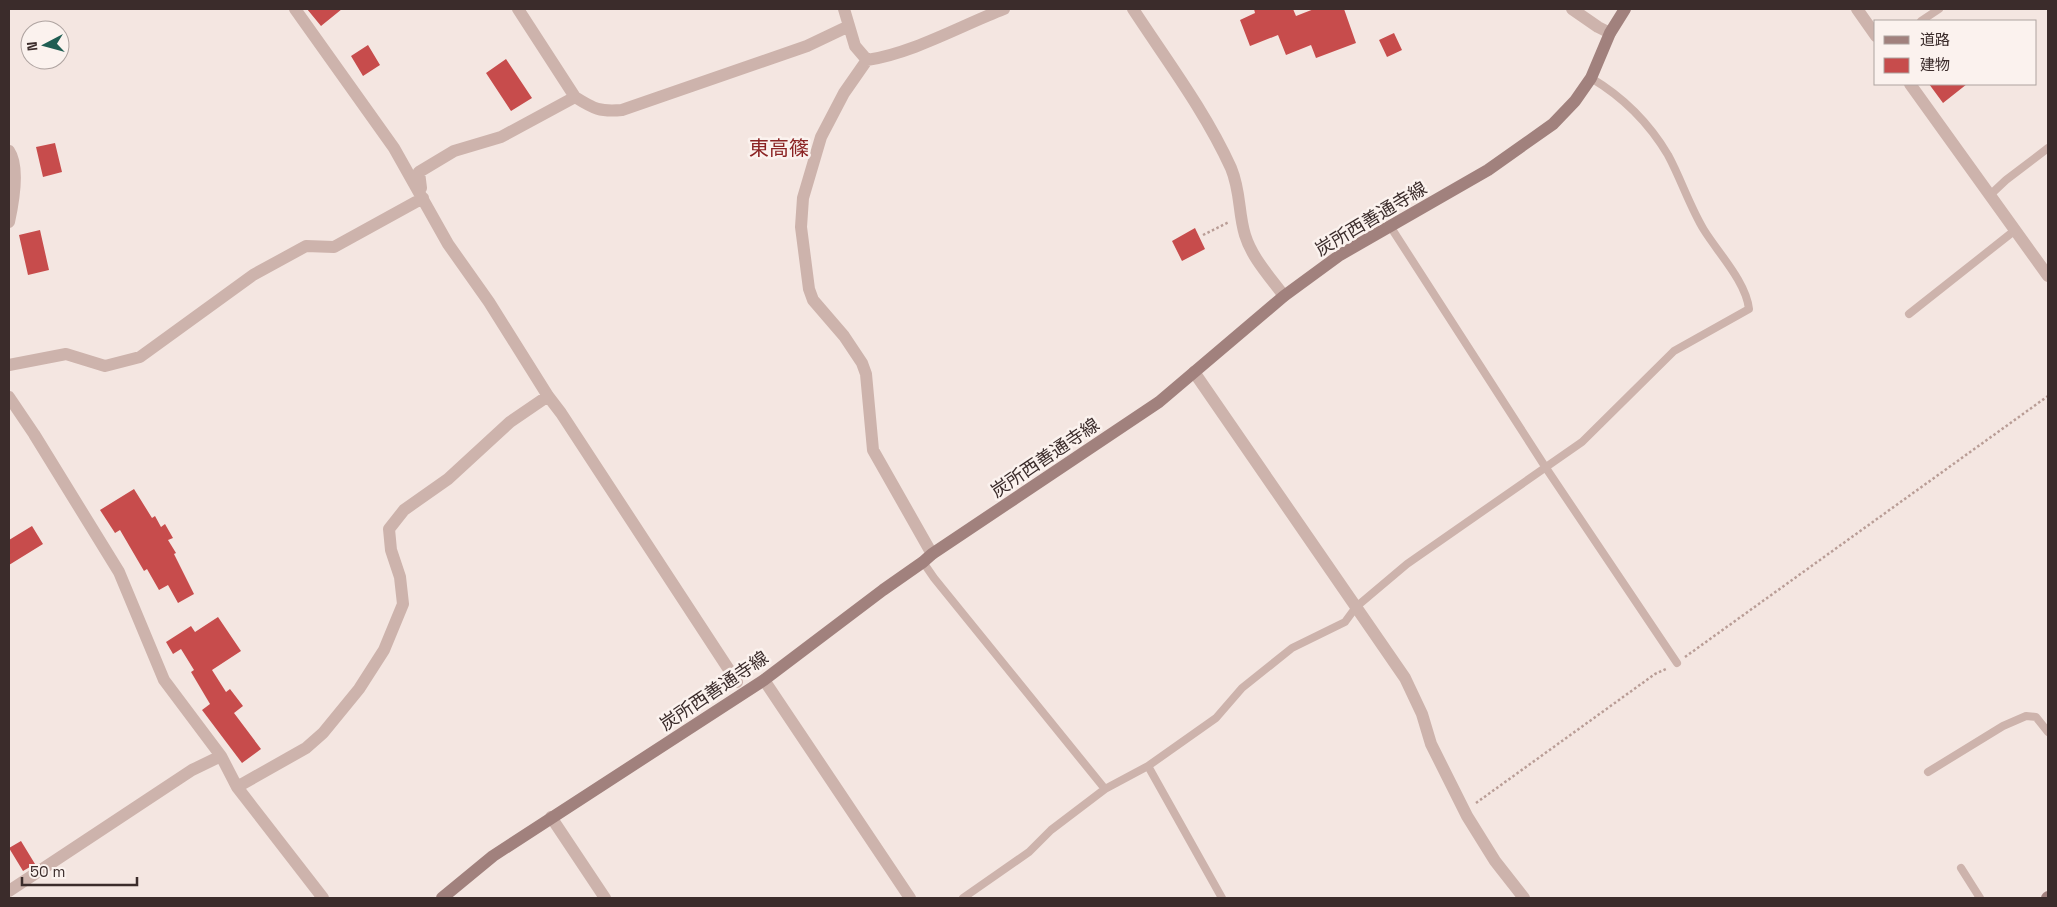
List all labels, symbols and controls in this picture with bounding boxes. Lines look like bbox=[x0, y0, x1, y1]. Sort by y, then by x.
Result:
north arrow bbox=[20, 20, 70, 70]
legend bbox=[1874, 20, 2037, 85]
text: 道路 bbox=[1920, 30, 1950, 49]
text: N bbox=[23, 41, 42, 52]
text: 建物 bbox=[1920, 55, 1950, 74]
district label: 東高篠 bbox=[749, 135, 809, 161]
street label: 炭所西善通寺線 bbox=[1311, 176, 1431, 261]
street label: 炭所西善通寺線 bbox=[986, 413, 1103, 502]
street label: 炭所西善通寺線 bbox=[655, 646, 772, 735]
scale bar bbox=[22, 854, 138, 886]
text: 50 m bbox=[30, 862, 65, 881]

